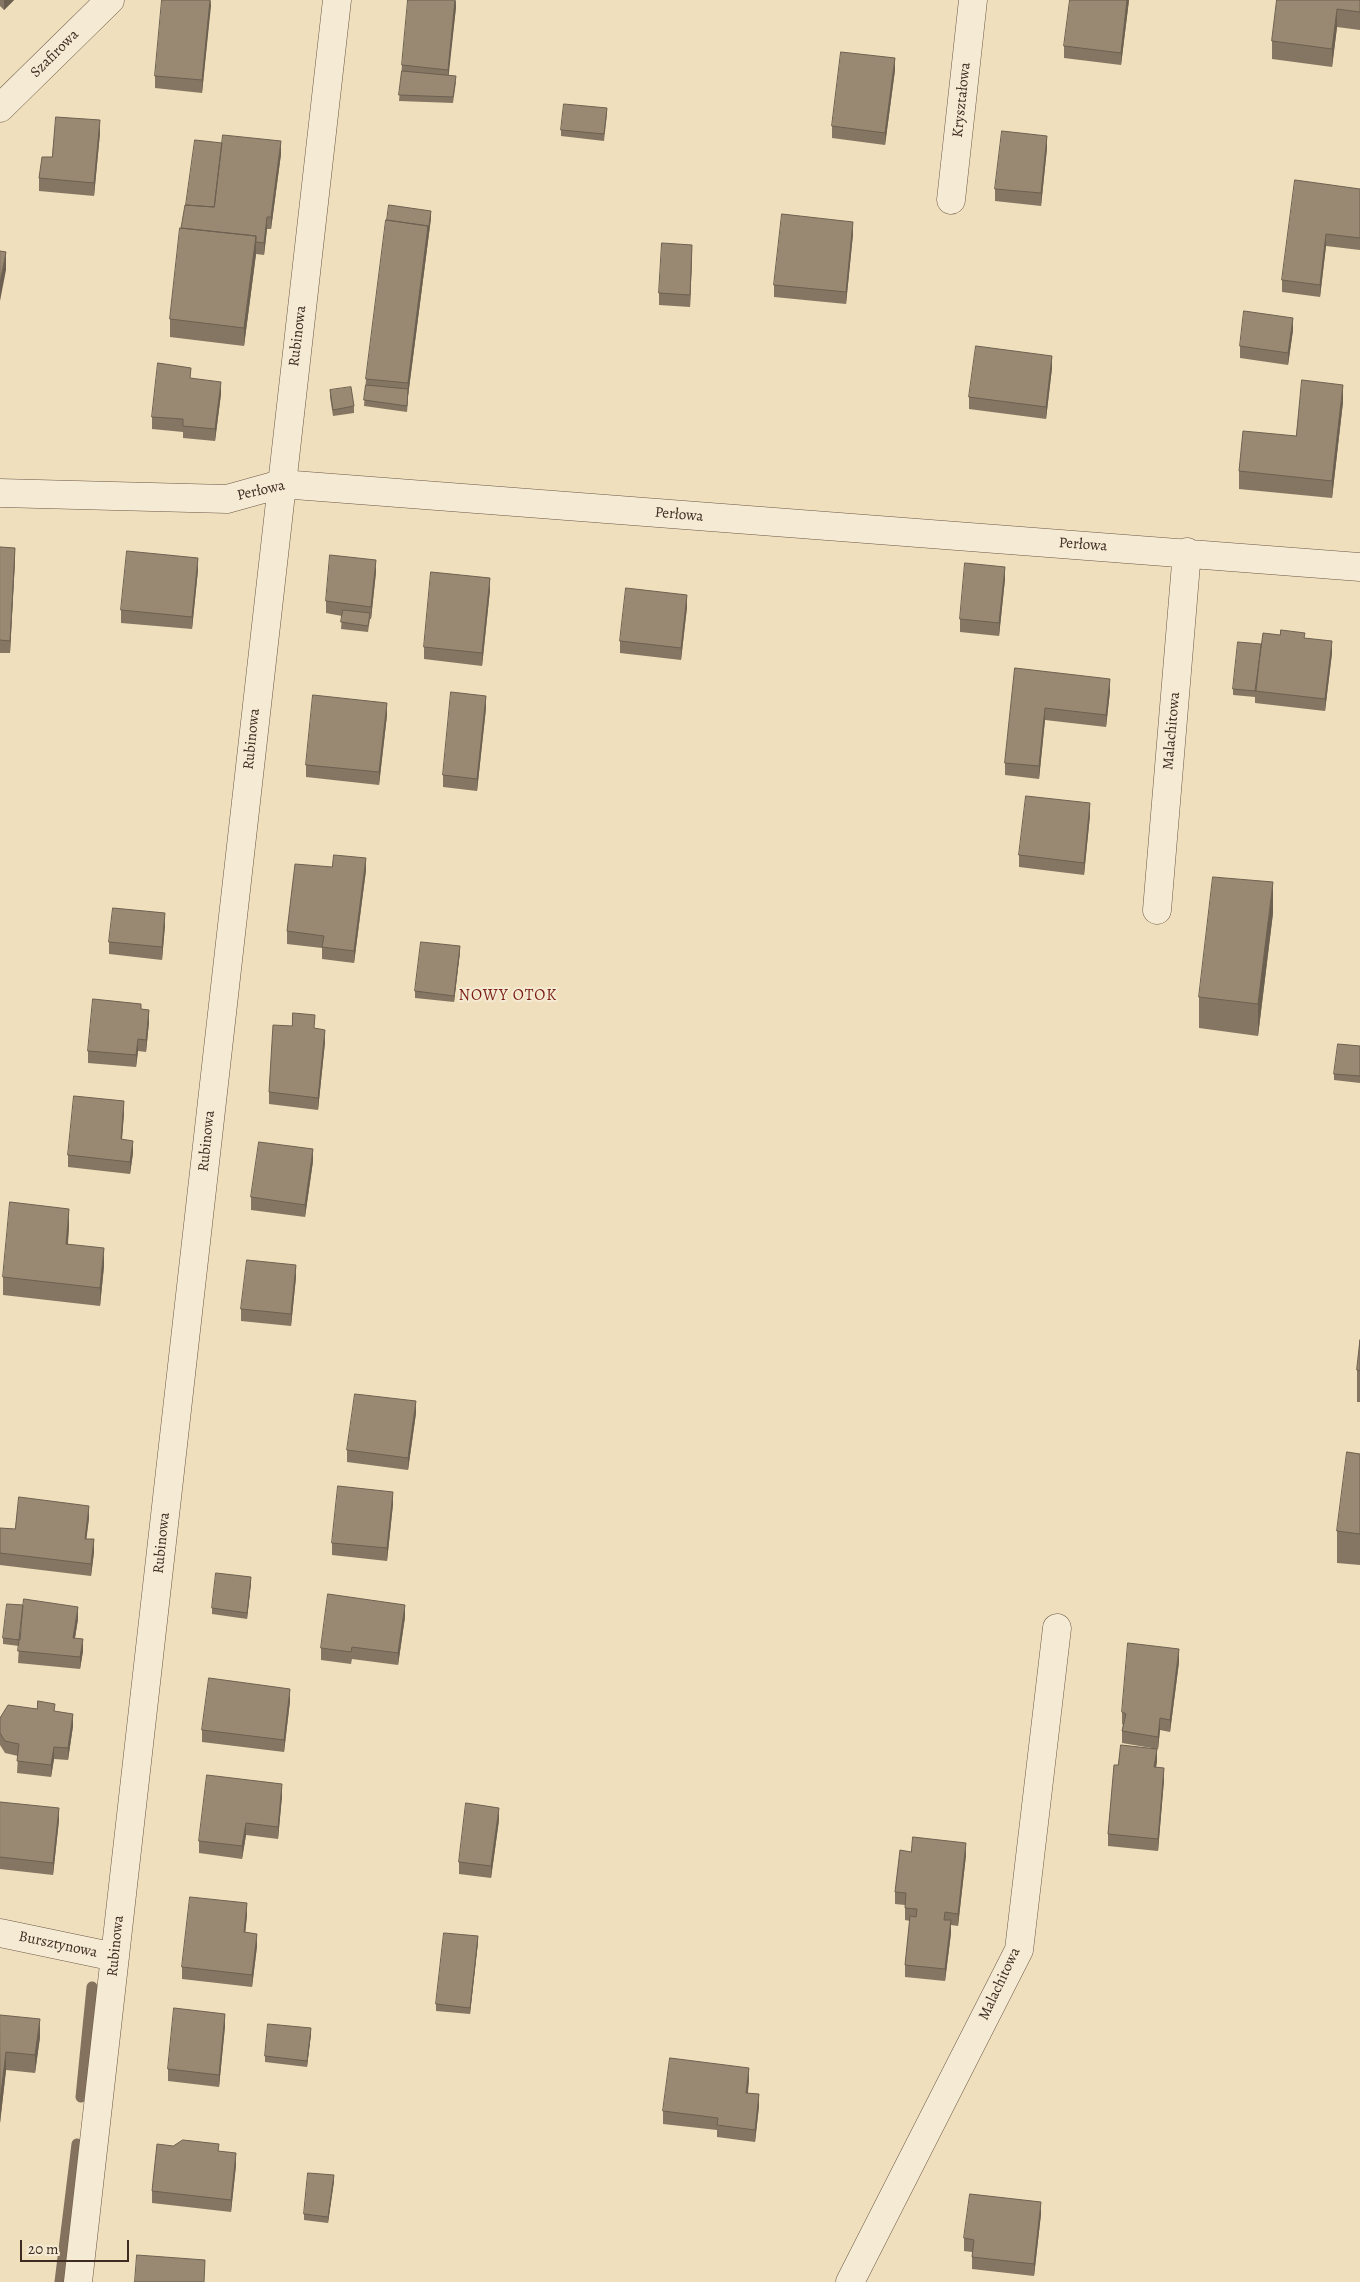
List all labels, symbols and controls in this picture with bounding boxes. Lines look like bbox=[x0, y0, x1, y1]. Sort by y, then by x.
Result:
street label: Szafirowa bbox=[27, 26, 83, 82]
street label: Kryształowa bbox=[949, 61, 975, 139]
street label: Rubinowa bbox=[285, 304, 311, 368]
street label: Perłowa bbox=[235, 477, 287, 505]
street label: Perłowa bbox=[654, 504, 704, 526]
street label: Perłowa bbox=[1058, 534, 1108, 556]
street label: Malachitowa bbox=[1160, 691, 1184, 771]
street label: Rubinowa bbox=[240, 708, 264, 770]
district label: NOWY OTOK bbox=[457, 986, 559, 1006]
street label: Rubinowa bbox=[195, 1110, 219, 1172]
street label: Rubinowa bbox=[150, 1512, 174, 1574]
street label: Rubinowa bbox=[104, 1915, 128, 1977]
street label: Bursztynowa bbox=[17, 1928, 99, 1962]
street label: Malachitowa bbox=[975, 1945, 1025, 2023]
scale bar bbox=[22, 2230, 131, 2262]
text: 20 m bbox=[28, 2239, 59, 2259]

